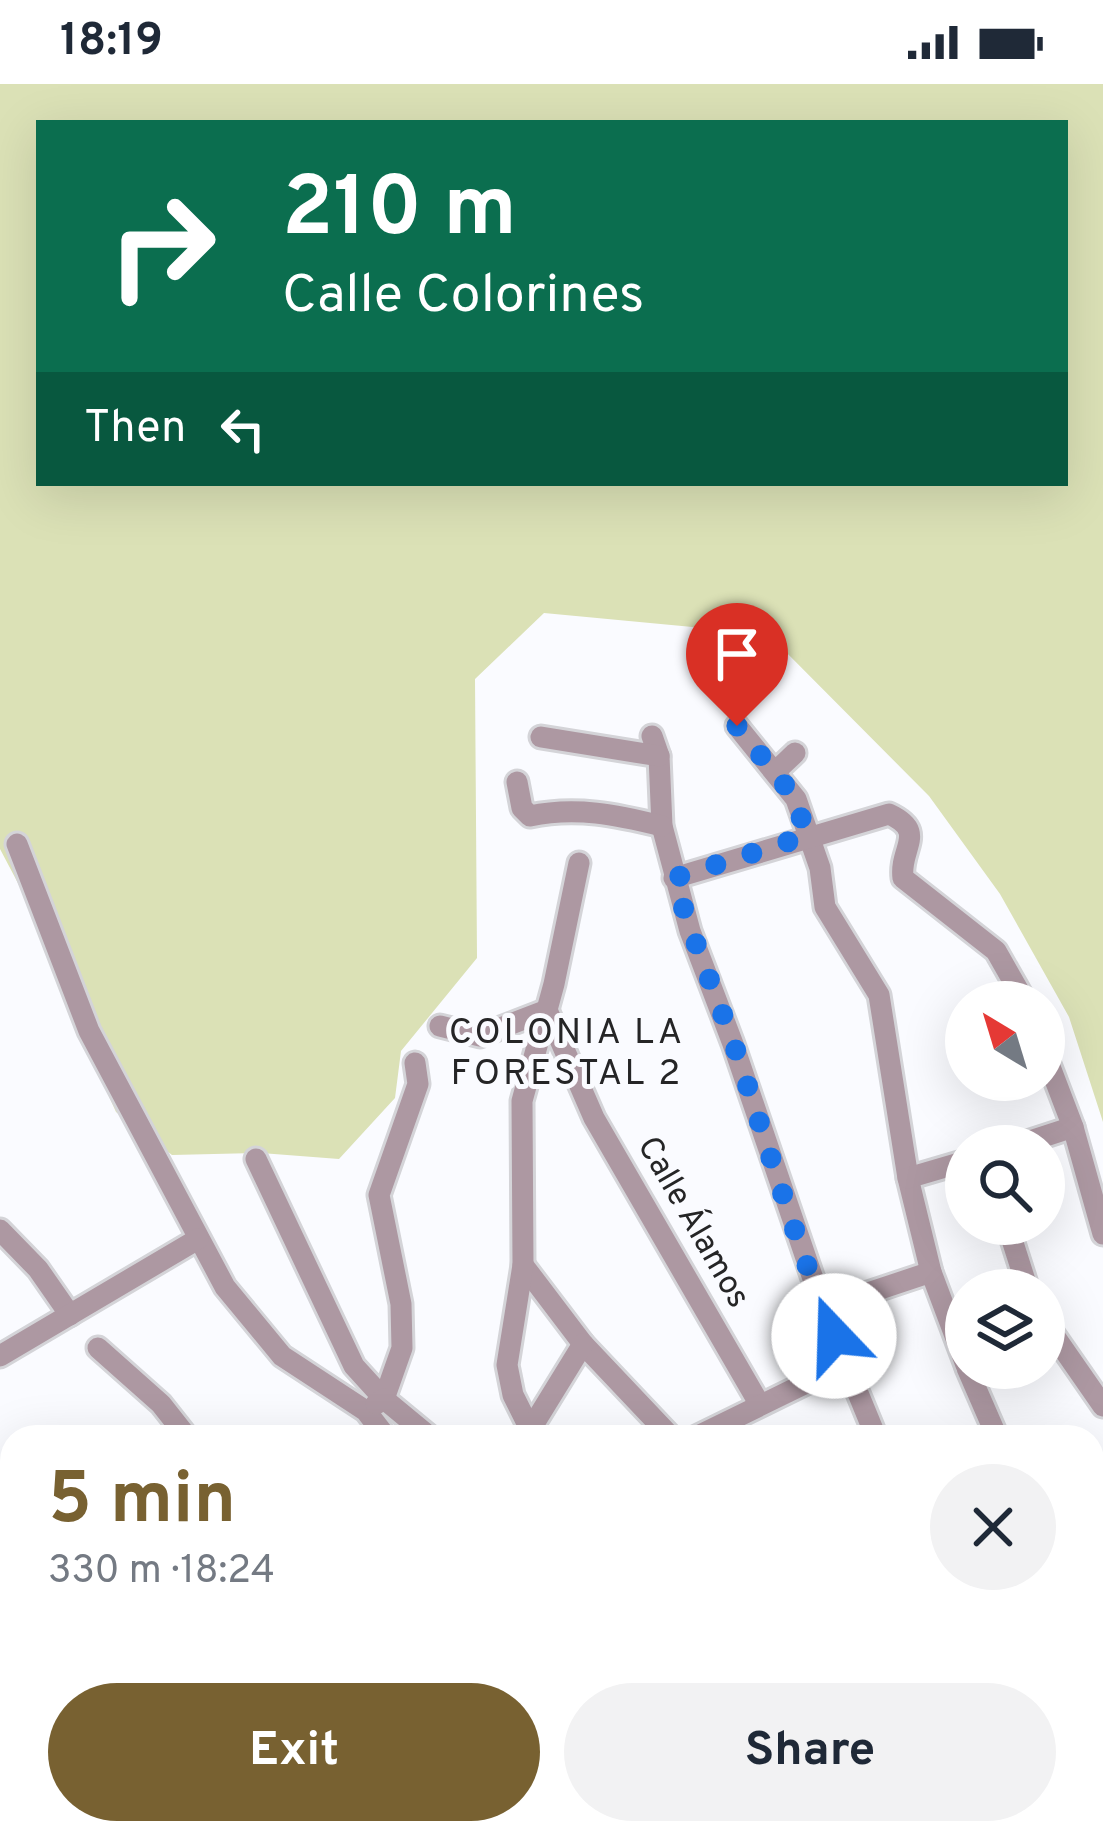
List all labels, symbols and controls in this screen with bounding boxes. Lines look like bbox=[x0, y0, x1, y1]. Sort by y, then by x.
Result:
text: 18:19 bbox=[60, 14, 163, 71]
text: 210 m bbox=[282, 159, 517, 265]
icon: right bbox=[84, 168, 240, 324]
text: Calle Colorines bbox=[282, 263, 644, 332]
icon: left bbox=[210, 396, 276, 462]
text: Then bbox=[84, 401, 186, 458]
pin bbox=[686, 603, 788, 726]
icon: arrive bbox=[704, 621, 770, 687]
north arrow bbox=[945, 981, 1065, 1101]
map controls bbox=[945, 981, 1065, 1389]
district label: COLONIA LA FORESTAL 2 bbox=[449, 1011, 685, 1098]
button: search bbox=[945, 1125, 1065, 1245]
street label: Calle Álamos bbox=[626, 1129, 759, 1316]
button: layers bbox=[945, 1269, 1065, 1389]
position arrow bbox=[771, 1273, 897, 1399]
text: 5 min bbox=[48, 1457, 236, 1549]
button: close bbox=[930, 1464, 1056, 1590]
text: 330 m · 18:24 bbox=[48, 1548, 275, 1597]
button: Exit bbox=[48, 1683, 540, 1821]
button: Share bbox=[564, 1683, 1056, 1821]

